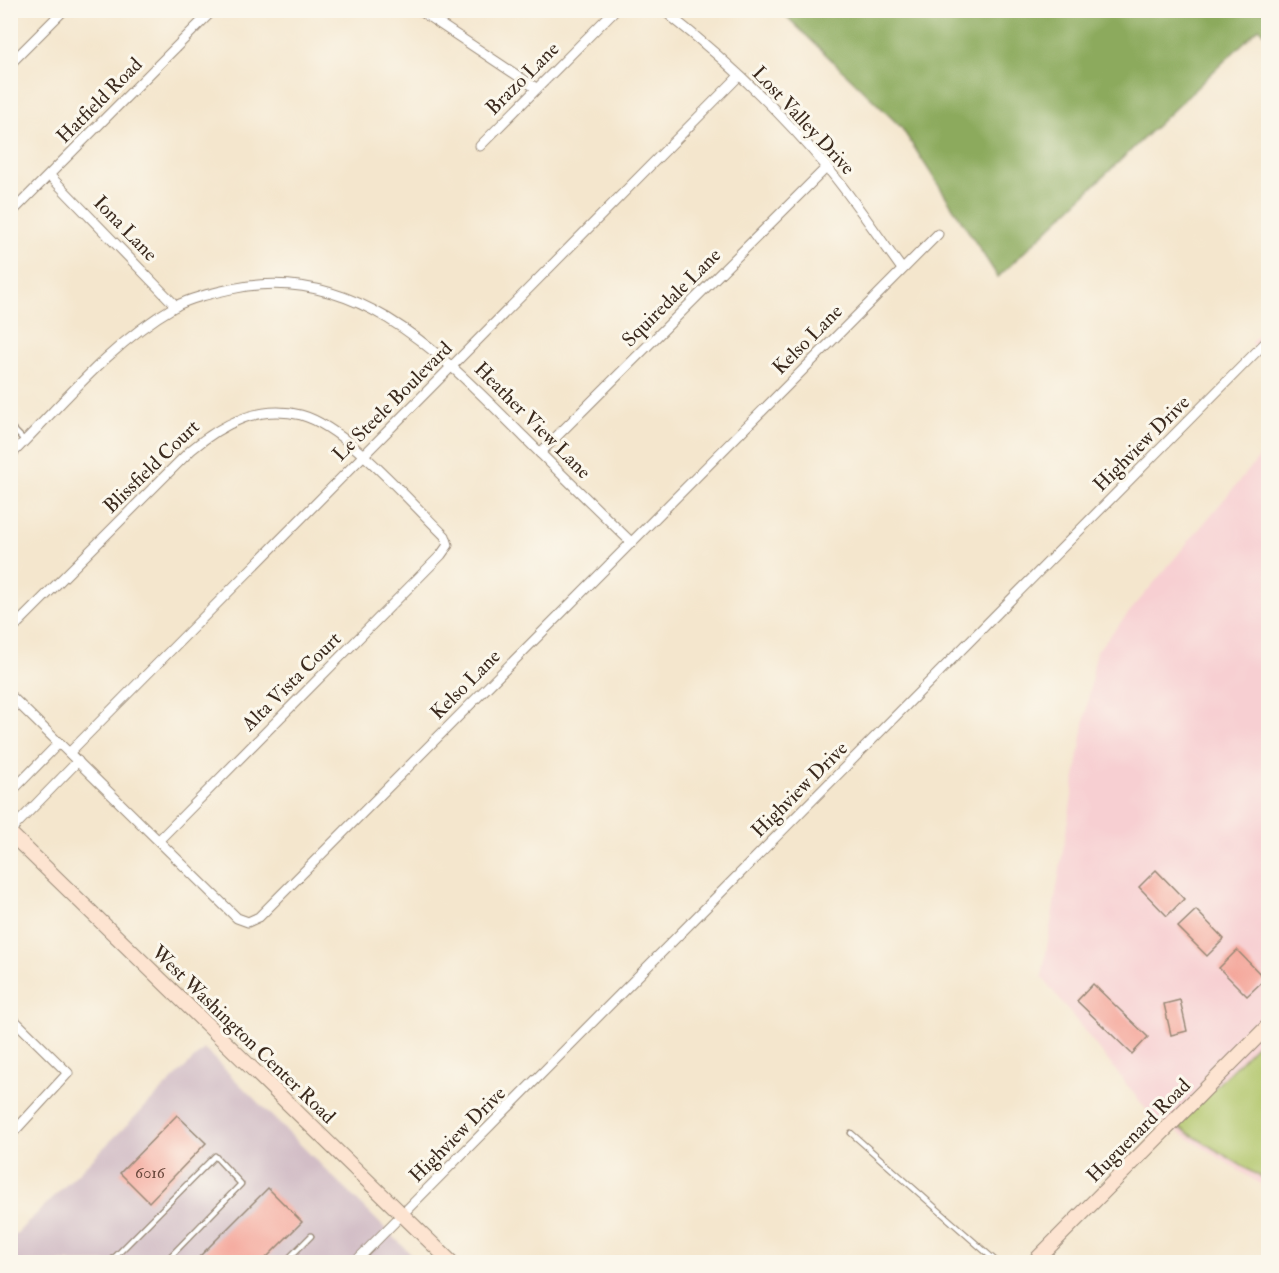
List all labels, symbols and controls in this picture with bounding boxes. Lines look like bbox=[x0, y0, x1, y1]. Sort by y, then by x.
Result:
street label: Brazo Lane bbox=[480, 36, 564, 120]
street label: Hatfield Road bbox=[51, 52, 148, 149]
street label: Lost Valley Drive bbox=[747, 61, 860, 180]
street label: Iona Lane bbox=[88, 190, 163, 266]
street label: Squiredale Lane bbox=[617, 243, 726, 352]
street label: Kelso Lane bbox=[767, 299, 848, 380]
street label: Le Steele Boulevard bbox=[327, 336, 458, 467]
street label: Heather View Lane bbox=[469, 357, 596, 484]
street label: Highview Drive bbox=[1088, 390, 1195, 497]
street label: Blissfield Court bbox=[98, 414, 205, 518]
street label: Alta Vista Court bbox=[236, 626, 347, 737]
street label: Kelso Lane bbox=[425, 644, 506, 725]
street label: Highview Drive bbox=[746, 736, 853, 843]
street label: West Washington Center Road bbox=[146, 939, 341, 1129]
street label: Huguenard Road bbox=[1081, 1073, 1196, 1188]
street label: Highview Drive bbox=[404, 1081, 511, 1188]
house number: 6016 bbox=[135, 1163, 166, 1183]

